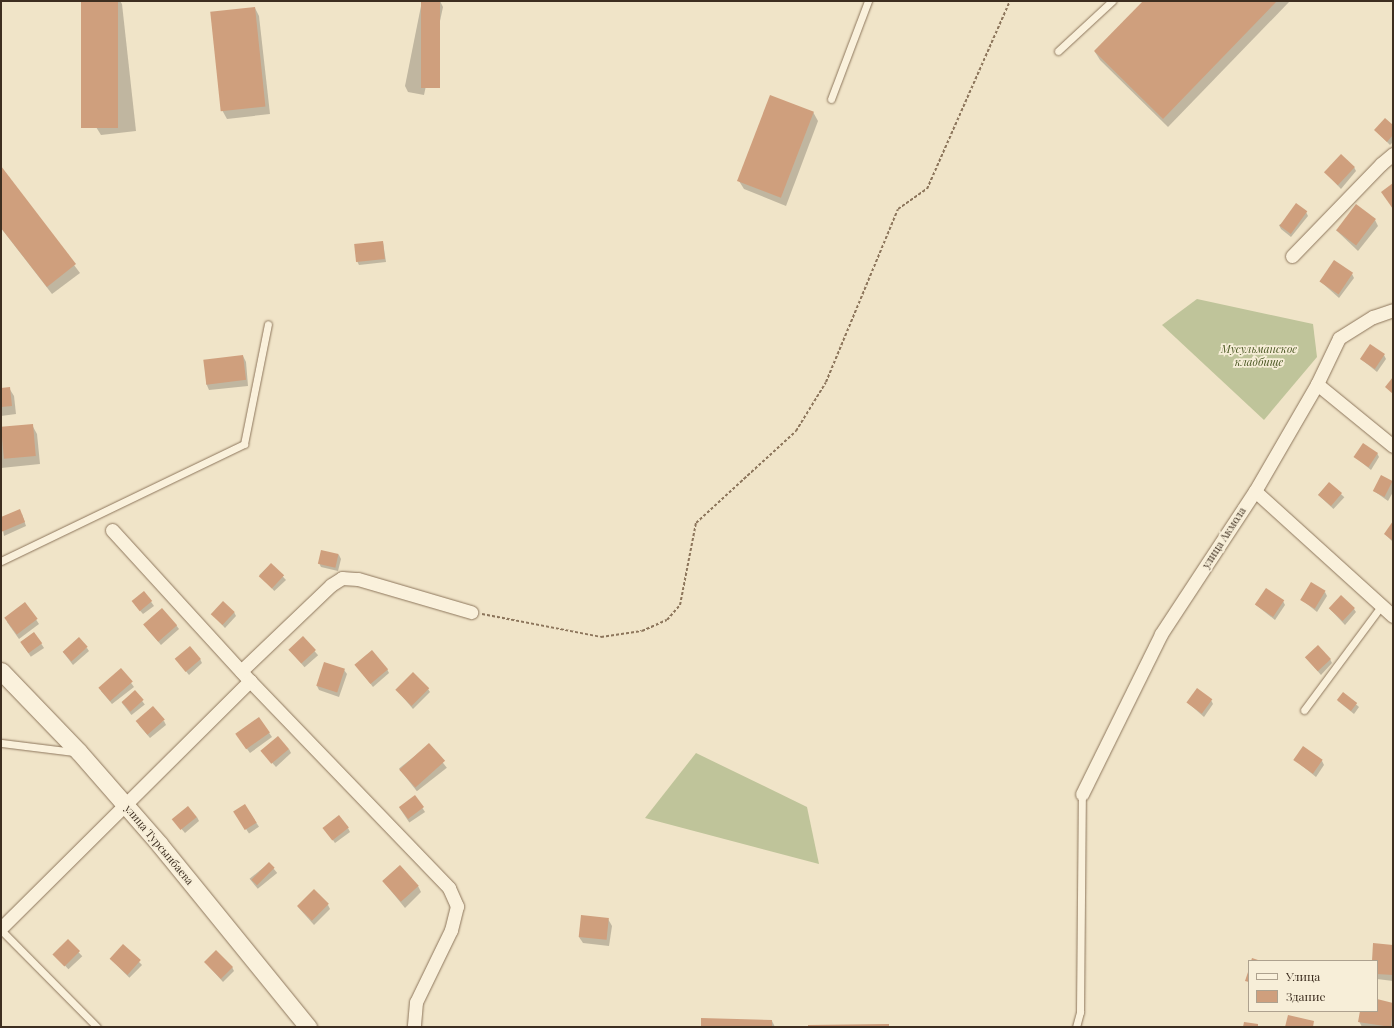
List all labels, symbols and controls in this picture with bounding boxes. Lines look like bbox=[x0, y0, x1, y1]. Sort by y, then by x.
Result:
park label: Мусульманское кладбище bbox=[1221, 343, 1297, 369]
street label: улица Акмола bbox=[1199, 505, 1249, 571]
street label: улица Турсынбаева bbox=[122, 802, 196, 888]
legend bbox=[1248, 960, 1378, 1012]
text: Улица bbox=[1286, 968, 1320, 984]
text: Здание bbox=[1286, 988, 1326, 1004]

